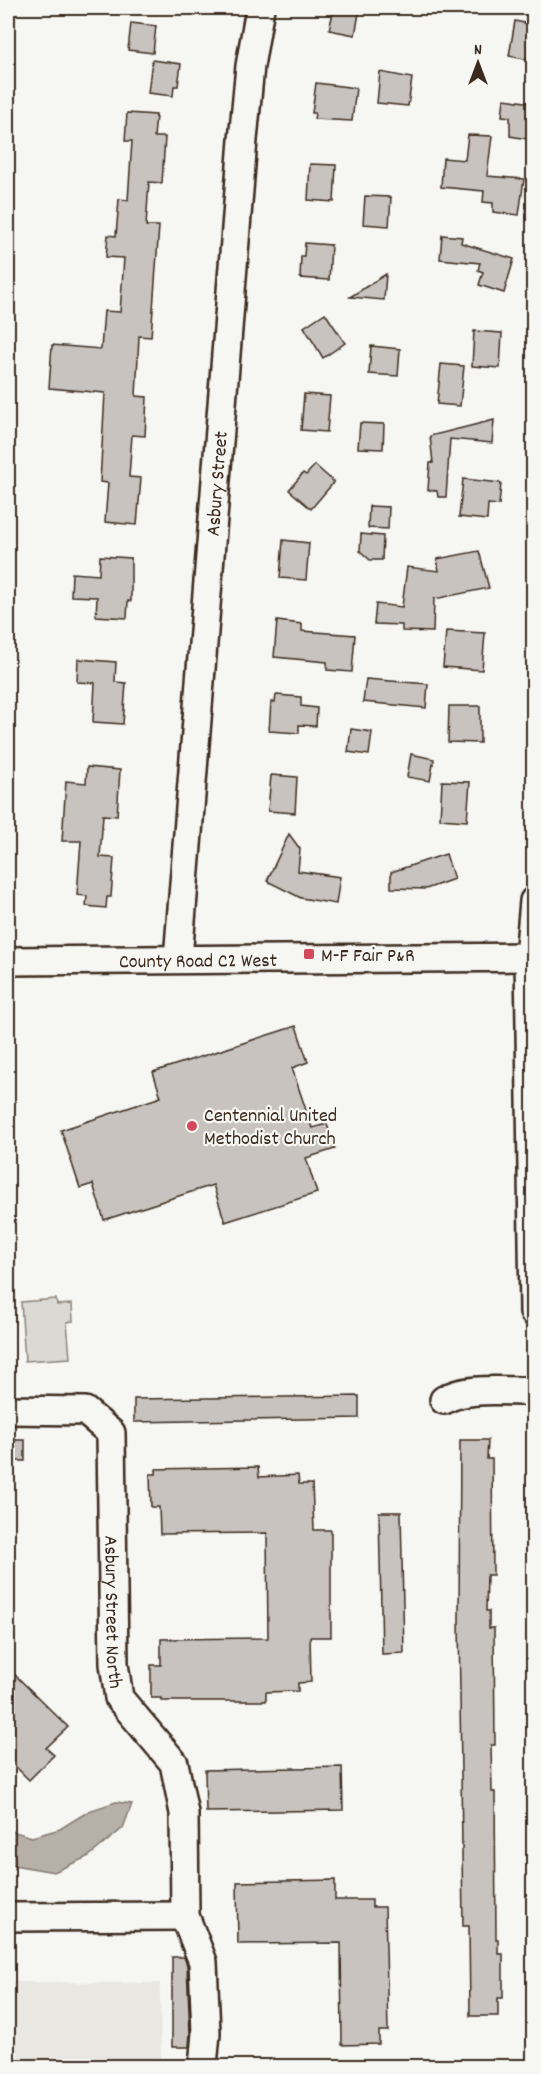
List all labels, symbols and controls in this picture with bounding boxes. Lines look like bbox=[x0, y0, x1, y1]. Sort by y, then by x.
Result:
north arrow bbox=[448, 33, 508, 93]
text: N bbox=[474, 39, 482, 62]
street label: Asbury Street bbox=[201, 430, 237, 537]
place label: M-F Fair P&R bbox=[321, 943, 415, 971]
marker: M-F Fair P&R bbox=[302, 947, 316, 961]
street label: County Road C2 West bbox=[119, 948, 277, 977]
place label: Centennial United Methodist Church bbox=[204, 1103, 337, 1154]
marker: Centennial United Methodist Church bbox=[185, 1119, 199, 1133]
street label: Asbury Street North bbox=[95, 1535, 128, 1691]

